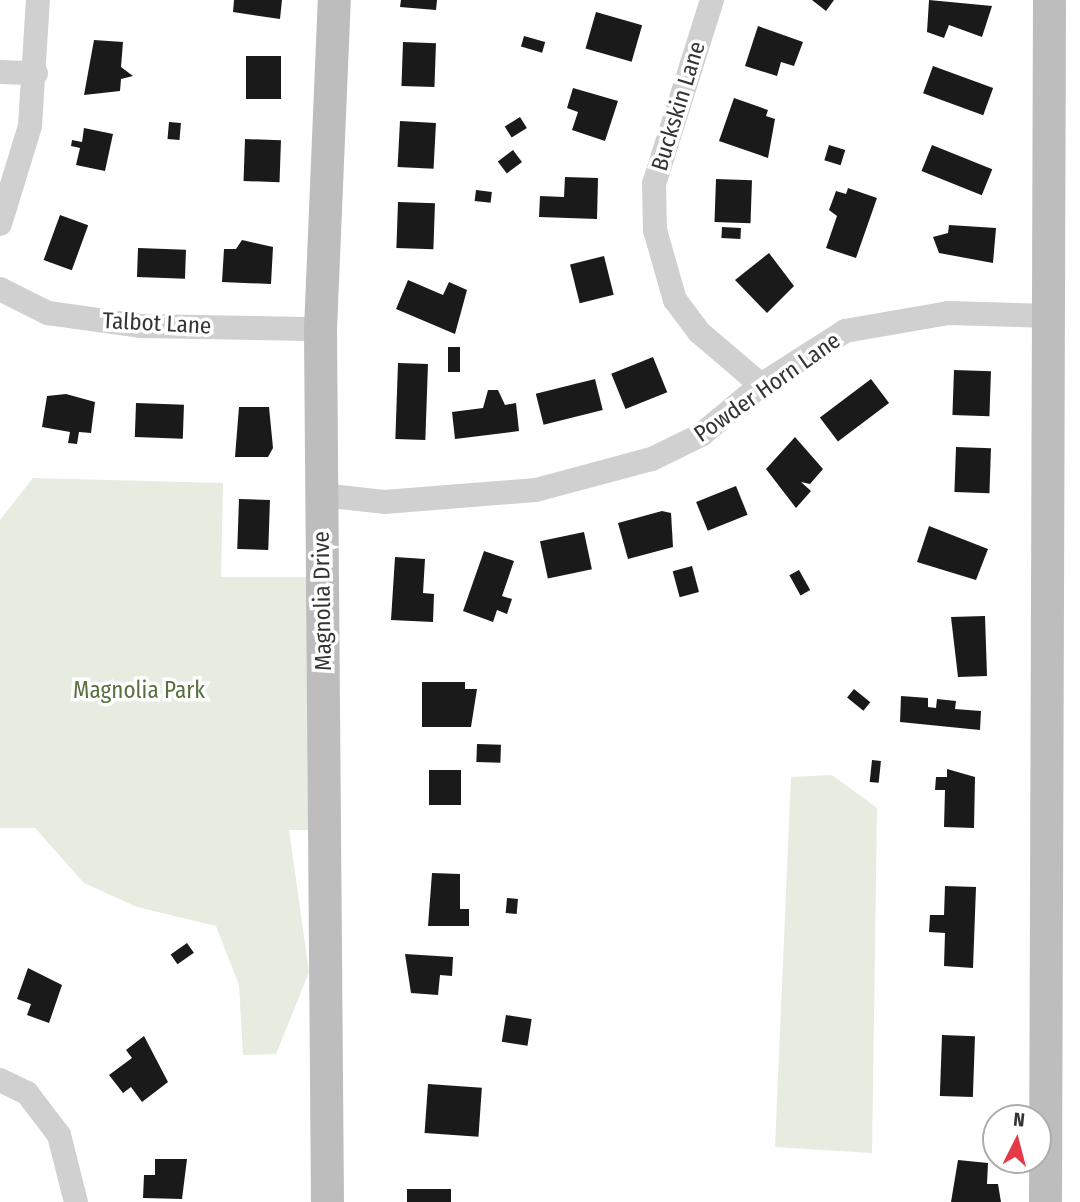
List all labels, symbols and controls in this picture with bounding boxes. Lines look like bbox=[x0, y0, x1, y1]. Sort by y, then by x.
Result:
street label: Buckskin Lane bbox=[645, 38, 711, 174]
street label: Talbot Lane bbox=[102, 306, 212, 340]
street label: Powder Horn Lane bbox=[689, 326, 845, 448]
street label: Magnolia Drive bbox=[307, 531, 337, 671]
park label: Magnolia Park bbox=[73, 676, 205, 704]
north arrow bbox=[982, 1104, 1052, 1174]
text: N bbox=[1012, 1108, 1026, 1132]

